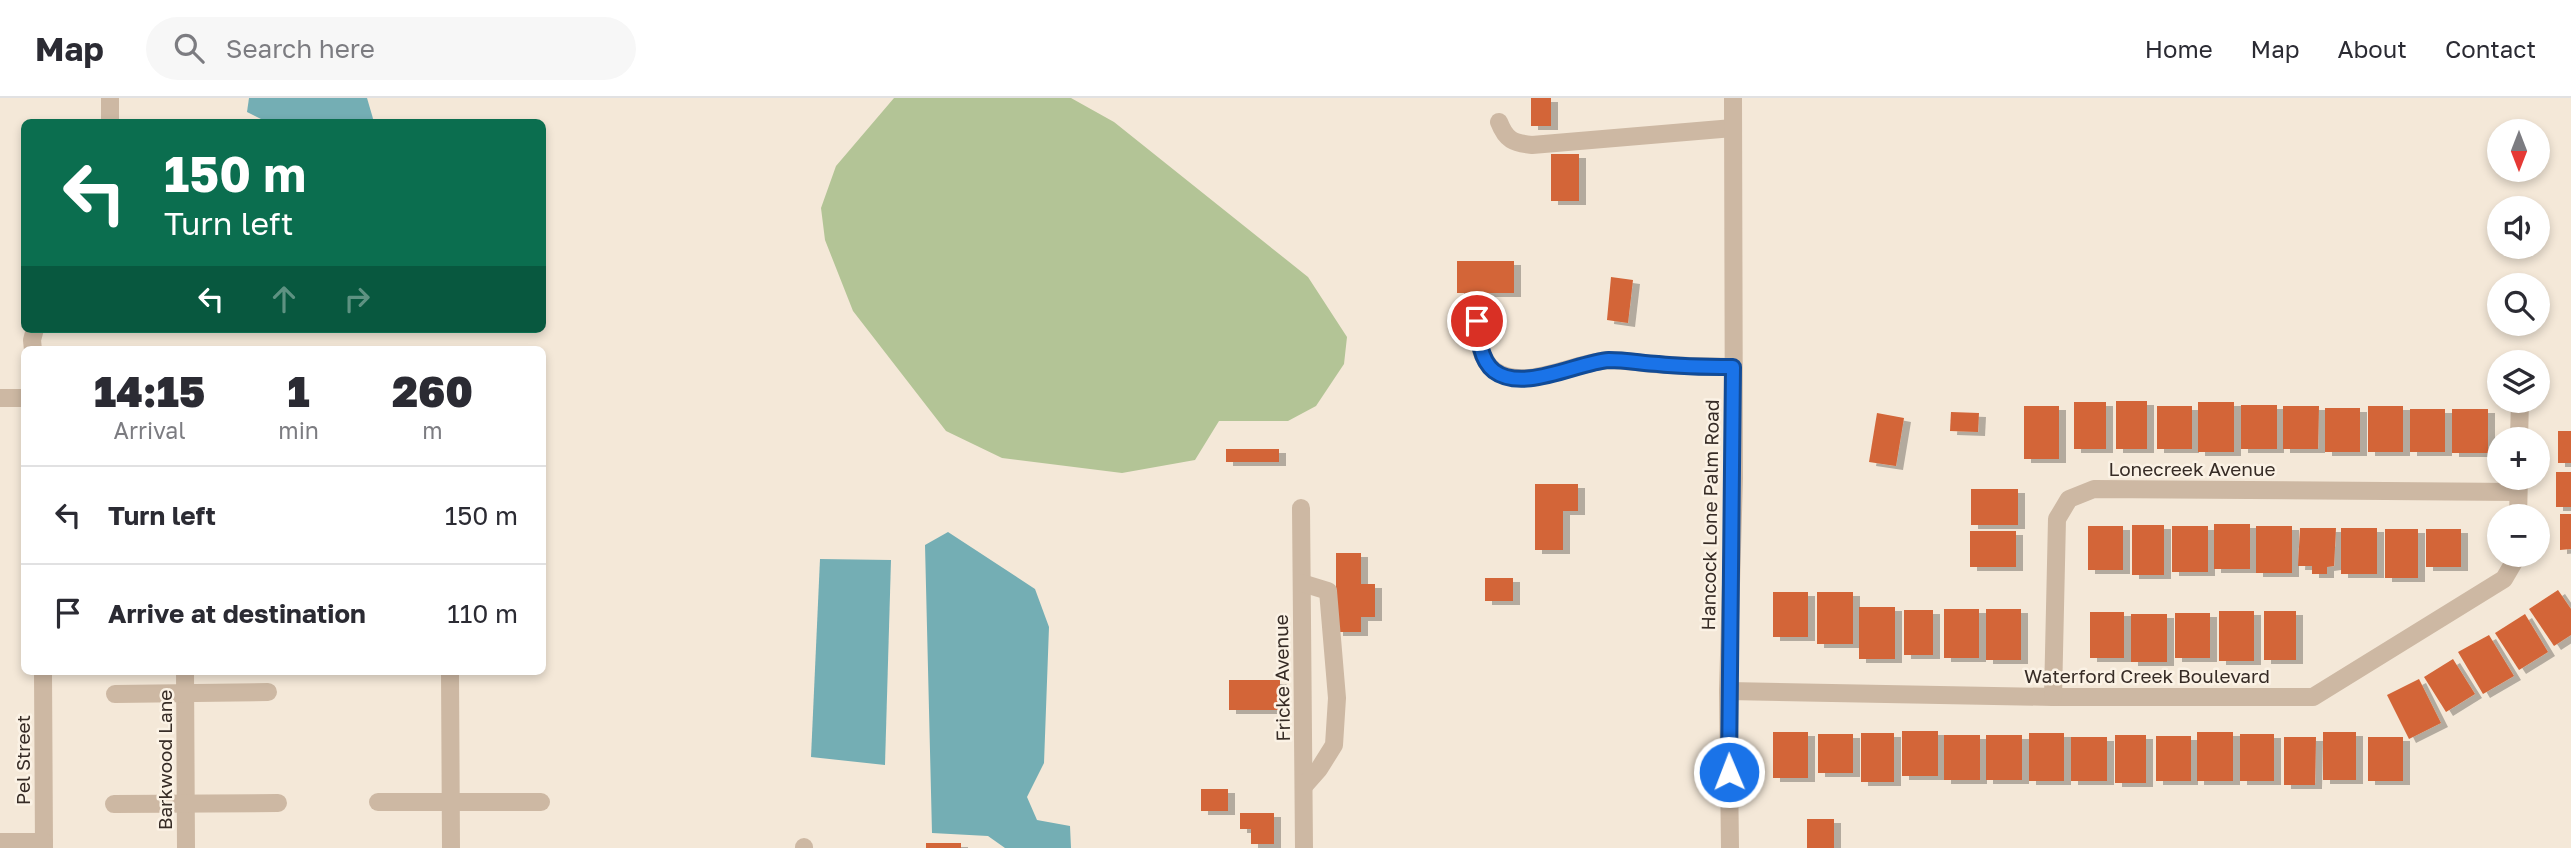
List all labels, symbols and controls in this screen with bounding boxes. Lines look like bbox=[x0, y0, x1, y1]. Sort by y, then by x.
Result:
search box bbox=[146, 17, 636, 80]
text: Map bbox=[35, 29, 104, 68]
icon: search bbox=[170, 29, 208, 67]
text: Search here bbox=[226, 33, 375, 64]
text: Home bbox=[2145, 34, 2213, 63]
text: Map bbox=[2251, 34, 2300, 63]
text: About bbox=[2338, 34, 2407, 63]
text: Contact bbox=[2445, 34, 2536, 63]
north arrow bbox=[2487, 119, 2550, 182]
map controls bbox=[2487, 119, 2550, 567]
text: 150 m bbox=[164, 144, 306, 203]
icon: left bbox=[49, 147, 140, 238]
button: sound bbox=[2487, 196, 2550, 259]
text: Turn left bbox=[164, 204, 293, 242]
button: search bbox=[2487, 273, 2550, 336]
icon: left bbox=[192, 280, 230, 318]
icon: ahead bbox=[265, 280, 303, 318]
icon: right bbox=[338, 280, 376, 318]
pin bbox=[1447, 291, 1507, 351]
icon: arrive bbox=[1458, 302, 1496, 340]
button: layers bbox=[2487, 350, 2550, 413]
text: 14:15 bbox=[94, 366, 205, 416]
text: 1 bbox=[288, 366, 310, 416]
text: 260 bbox=[392, 366, 473, 416]
street label: Hancock Lone Palm Road bbox=[1696, 399, 1723, 631]
text: Arrival bbox=[114, 416, 186, 444]
text: min bbox=[278, 416, 319, 444]
text: m bbox=[422, 416, 443, 444]
button: + bbox=[2487, 427, 2550, 490]
street label: Lonecreek Avenue bbox=[2109, 457, 2275, 480]
icon: left bbox=[49, 496, 87, 534]
text: Turn left bbox=[108, 500, 216, 531]
text: 150 m bbox=[445, 500, 518, 531]
button: − bbox=[2487, 504, 2550, 567]
icon: arrive bbox=[49, 594, 87, 632]
text: Arrive at destination bbox=[108, 598, 366, 629]
text: 110 m bbox=[447, 598, 518, 629]
street label: Fricke Avenue bbox=[1269, 614, 1294, 742]
street label: Waterford Creek Boulevard bbox=[2024, 664, 2270, 687]
street label: Barkwood Lane bbox=[153, 690, 176, 830]
street label: Pel Street bbox=[11, 715, 34, 805]
position arrow bbox=[1692, 735, 1766, 809]

